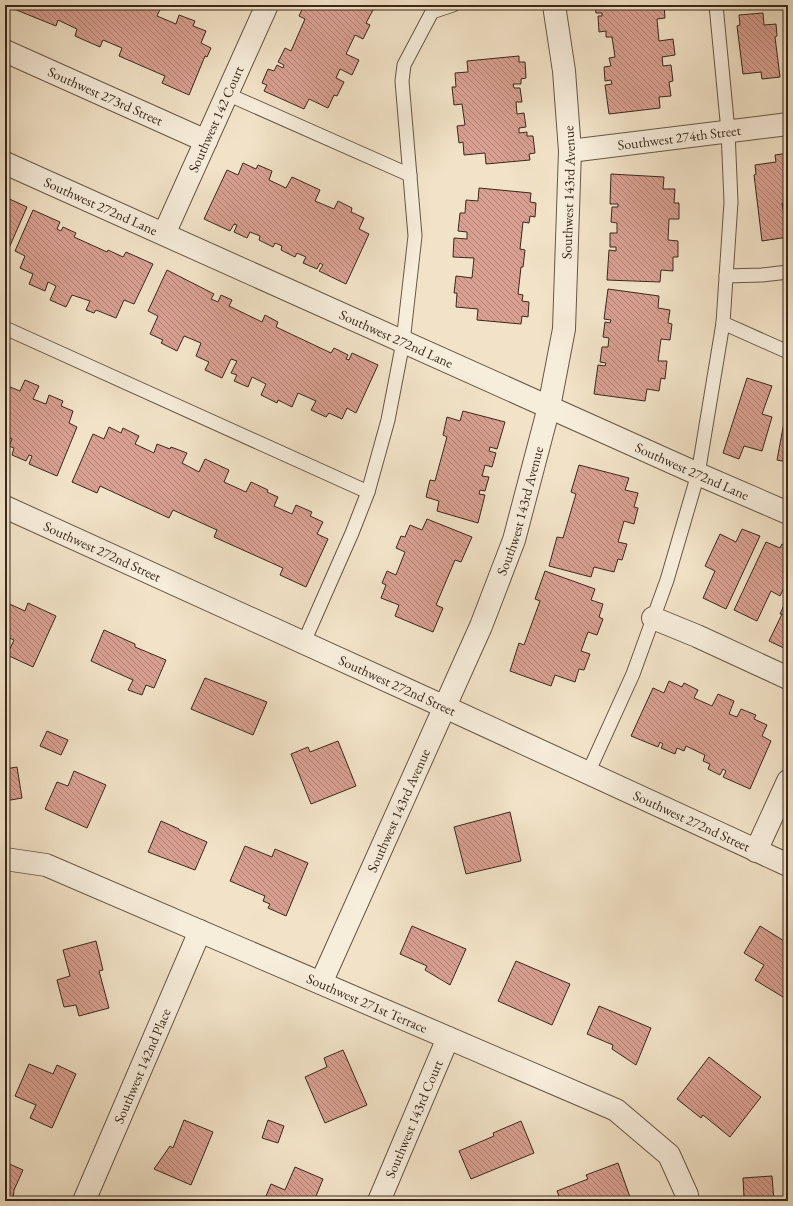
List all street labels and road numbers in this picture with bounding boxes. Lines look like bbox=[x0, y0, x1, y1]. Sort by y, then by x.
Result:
street label: Southwest 273rd Street bbox=[45, 62, 166, 130]
street label: Southwest 142 Court bbox=[184, 62, 248, 175]
street label: Southwest 274th Street bbox=[617, 121, 742, 154]
street label: Southwest 143rd Avenue bbox=[557, 124, 579, 259]
street label: Southwest 272nd Lane bbox=[41, 173, 161, 240]
street label: Southwest 272nd Lane bbox=[337, 305, 457, 372]
street label: Southwest 272nd Lane bbox=[632, 438, 752, 504]
street label: Southwest 143rd Avenue bbox=[492, 444, 547, 578]
street label: Southwest 272nd Street bbox=[41, 517, 164, 586]
street label: Southwest 272nd Street bbox=[336, 651, 459, 720]
street label: Southwest 143rd Avenue bbox=[363, 745, 434, 875]
street label: Southwest 272nd Street bbox=[630, 786, 754, 856]
street label: Southwest 271st Terrace bbox=[304, 969, 431, 1037]
street label: Southwest 142nd Place bbox=[109, 1005, 175, 1126]
street label: Southwest 143rd Court bbox=[381, 1057, 447, 1181]

